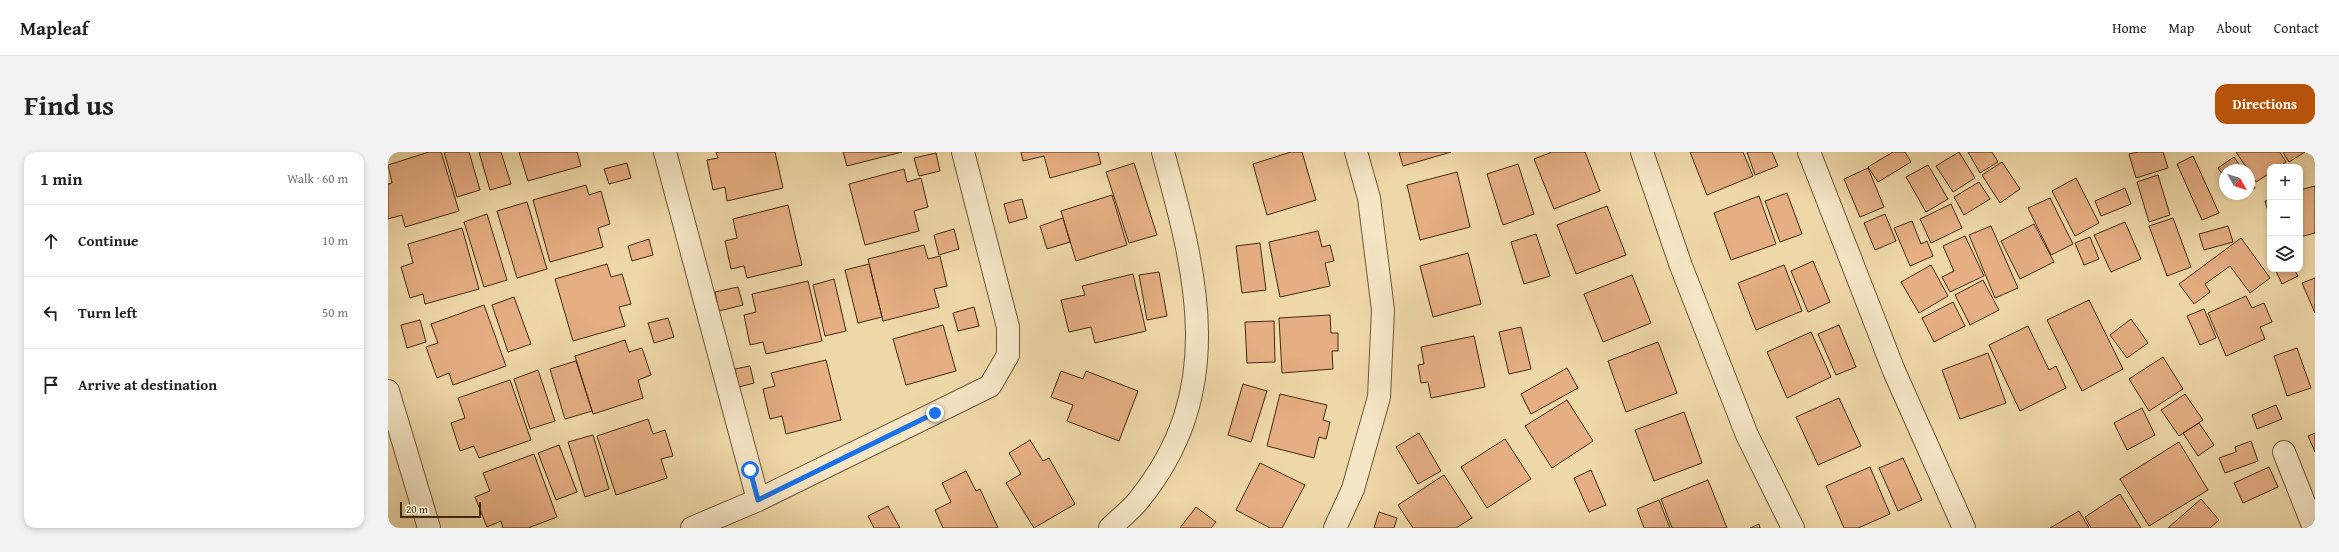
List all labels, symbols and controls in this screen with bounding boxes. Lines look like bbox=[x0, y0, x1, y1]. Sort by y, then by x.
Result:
text: Mapleaf bbox=[20, 14, 89, 42]
text: Home bbox=[2112, 18, 2147, 38]
text: Map bbox=[2169, 18, 2194, 38]
text: About bbox=[2216, 18, 2252, 38]
text: Contact bbox=[2274, 18, 2319, 38]
text: Find us bbox=[24, 84, 114, 125]
button: Directions bbox=[2215, 84, 2315, 124]
north arrow bbox=[2219, 164, 2255, 200]
map controls bbox=[2267, 164, 2303, 272]
button: + bbox=[2267, 164, 2303, 200]
text: 1 min bbox=[40, 166, 82, 191]
text: Walk · 60 m bbox=[287, 169, 348, 188]
button: − bbox=[2267, 200, 2303, 236]
icon: ahead bbox=[40, 230, 62, 252]
text: Continue bbox=[78, 230, 139, 251]
text: 10 m bbox=[322, 231, 348, 250]
button: layers bbox=[2267, 236, 2303, 272]
icon: left bbox=[40, 302, 62, 324]
text: Turn left bbox=[78, 302, 137, 323]
text: 50 m bbox=[322, 303, 348, 322]
icon: arrive bbox=[40, 374, 62, 396]
text: Arrive at destination bbox=[78, 374, 217, 395]
route end bbox=[926, 404, 944, 422]
route start bbox=[741, 461, 759, 479]
scale bar bbox=[400, 500, 481, 519]
text: 20 m bbox=[406, 501, 428, 517]

